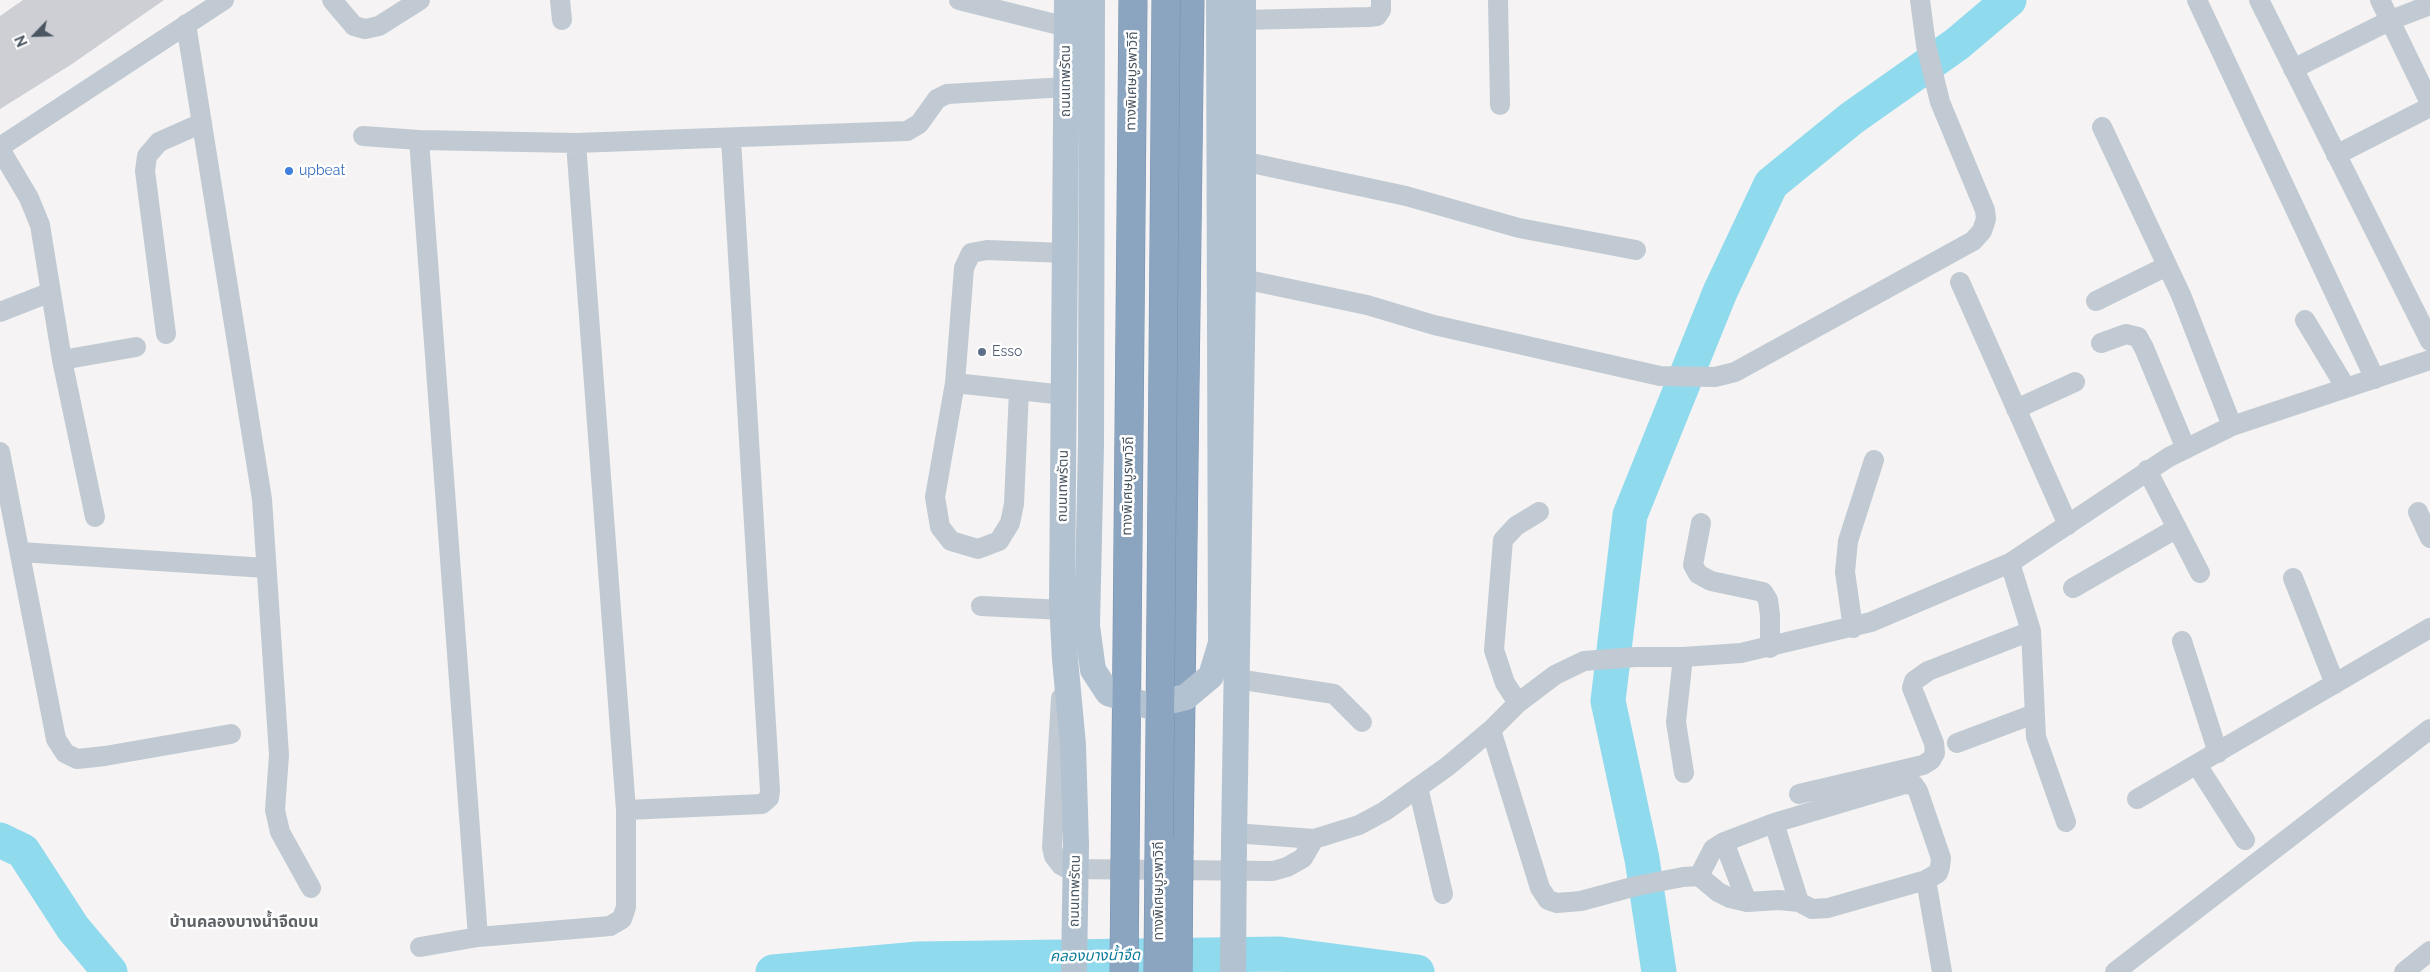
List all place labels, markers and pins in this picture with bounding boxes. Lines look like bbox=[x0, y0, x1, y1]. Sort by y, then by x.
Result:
place label: upbeat bbox=[299, 163, 345, 179]
marker: upbeat bbox=[283, 165, 295, 177]
place label: Esso bbox=[992, 344, 1022, 360]
marker: Esso bbox=[976, 346, 988, 358]

